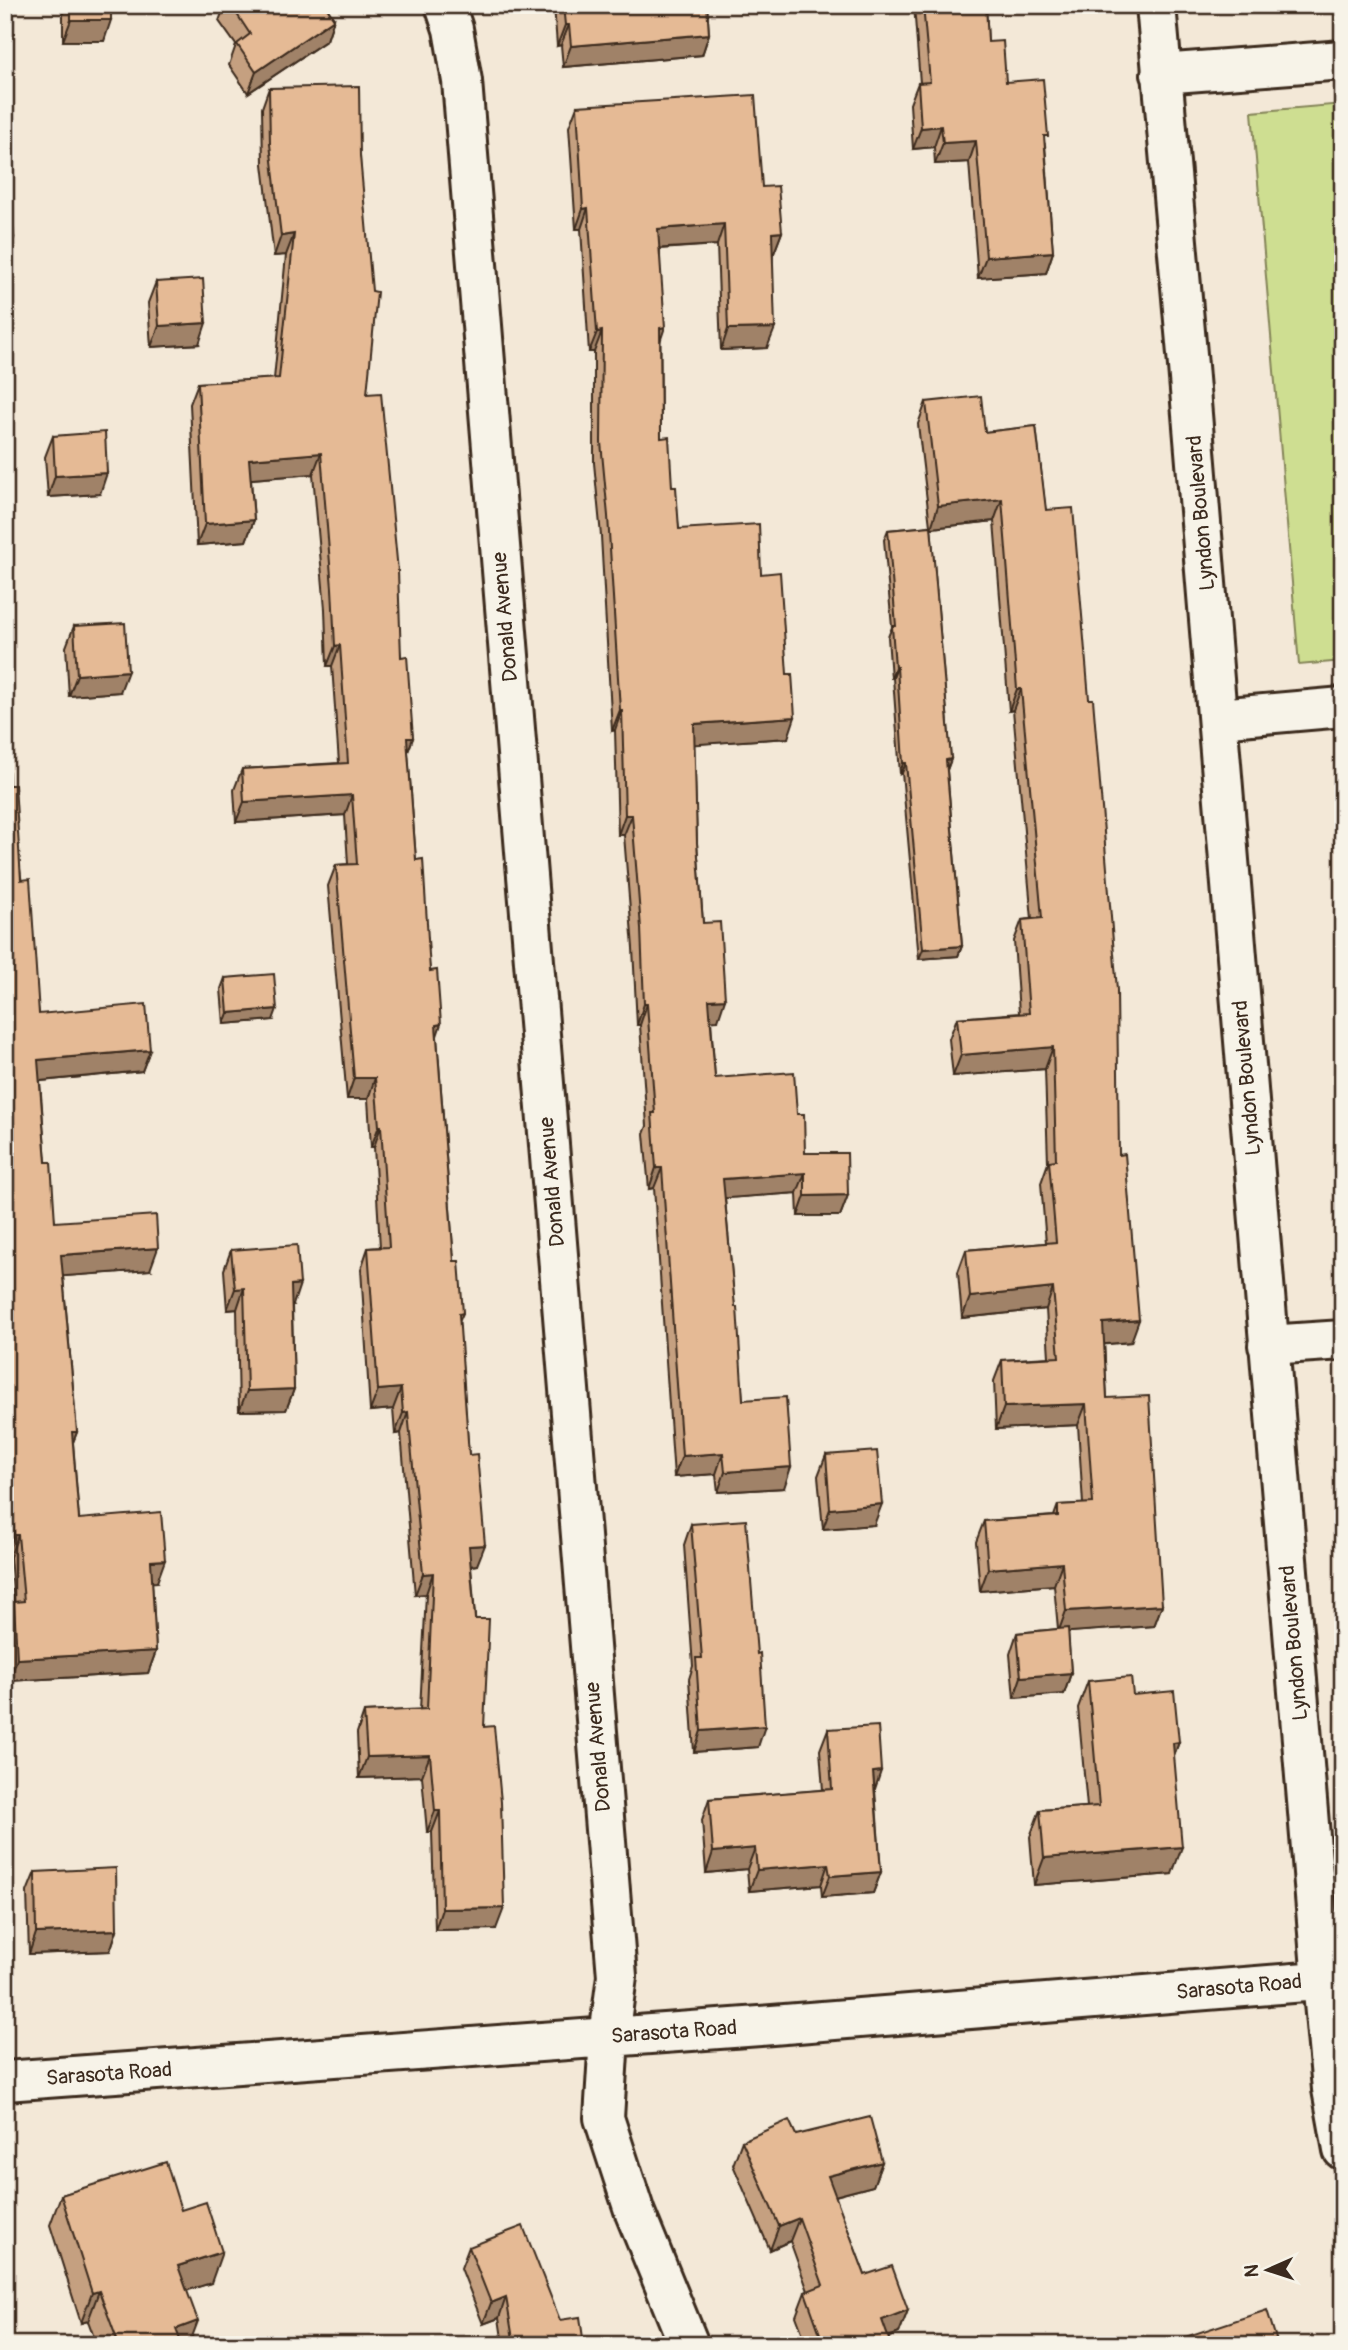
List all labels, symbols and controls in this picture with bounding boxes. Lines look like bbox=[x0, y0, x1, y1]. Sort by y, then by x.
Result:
street label: Lyndon Boulevard bbox=[1181, 434, 1221, 592]
street label: Donald Avenue bbox=[486, 550, 524, 683]
street label: Lyndon Boulevard bbox=[1227, 999, 1267, 1157]
street label: Donald Avenue bbox=[533, 1115, 571, 1248]
street label: Lyndon Boulevard bbox=[1274, 1564, 1314, 1722]
street label: Donald Avenue bbox=[579, 1680, 617, 1813]
street label: Sarasota Road bbox=[1175, 1968, 1303, 2006]
street label: Sarasota Road bbox=[610, 2014, 738, 2050]
street label: Sarasota Road bbox=[45, 2056, 173, 2092]
north arrow bbox=[1232, 2234, 1302, 2304]
text: N bbox=[1240, 2264, 1264, 2278]

